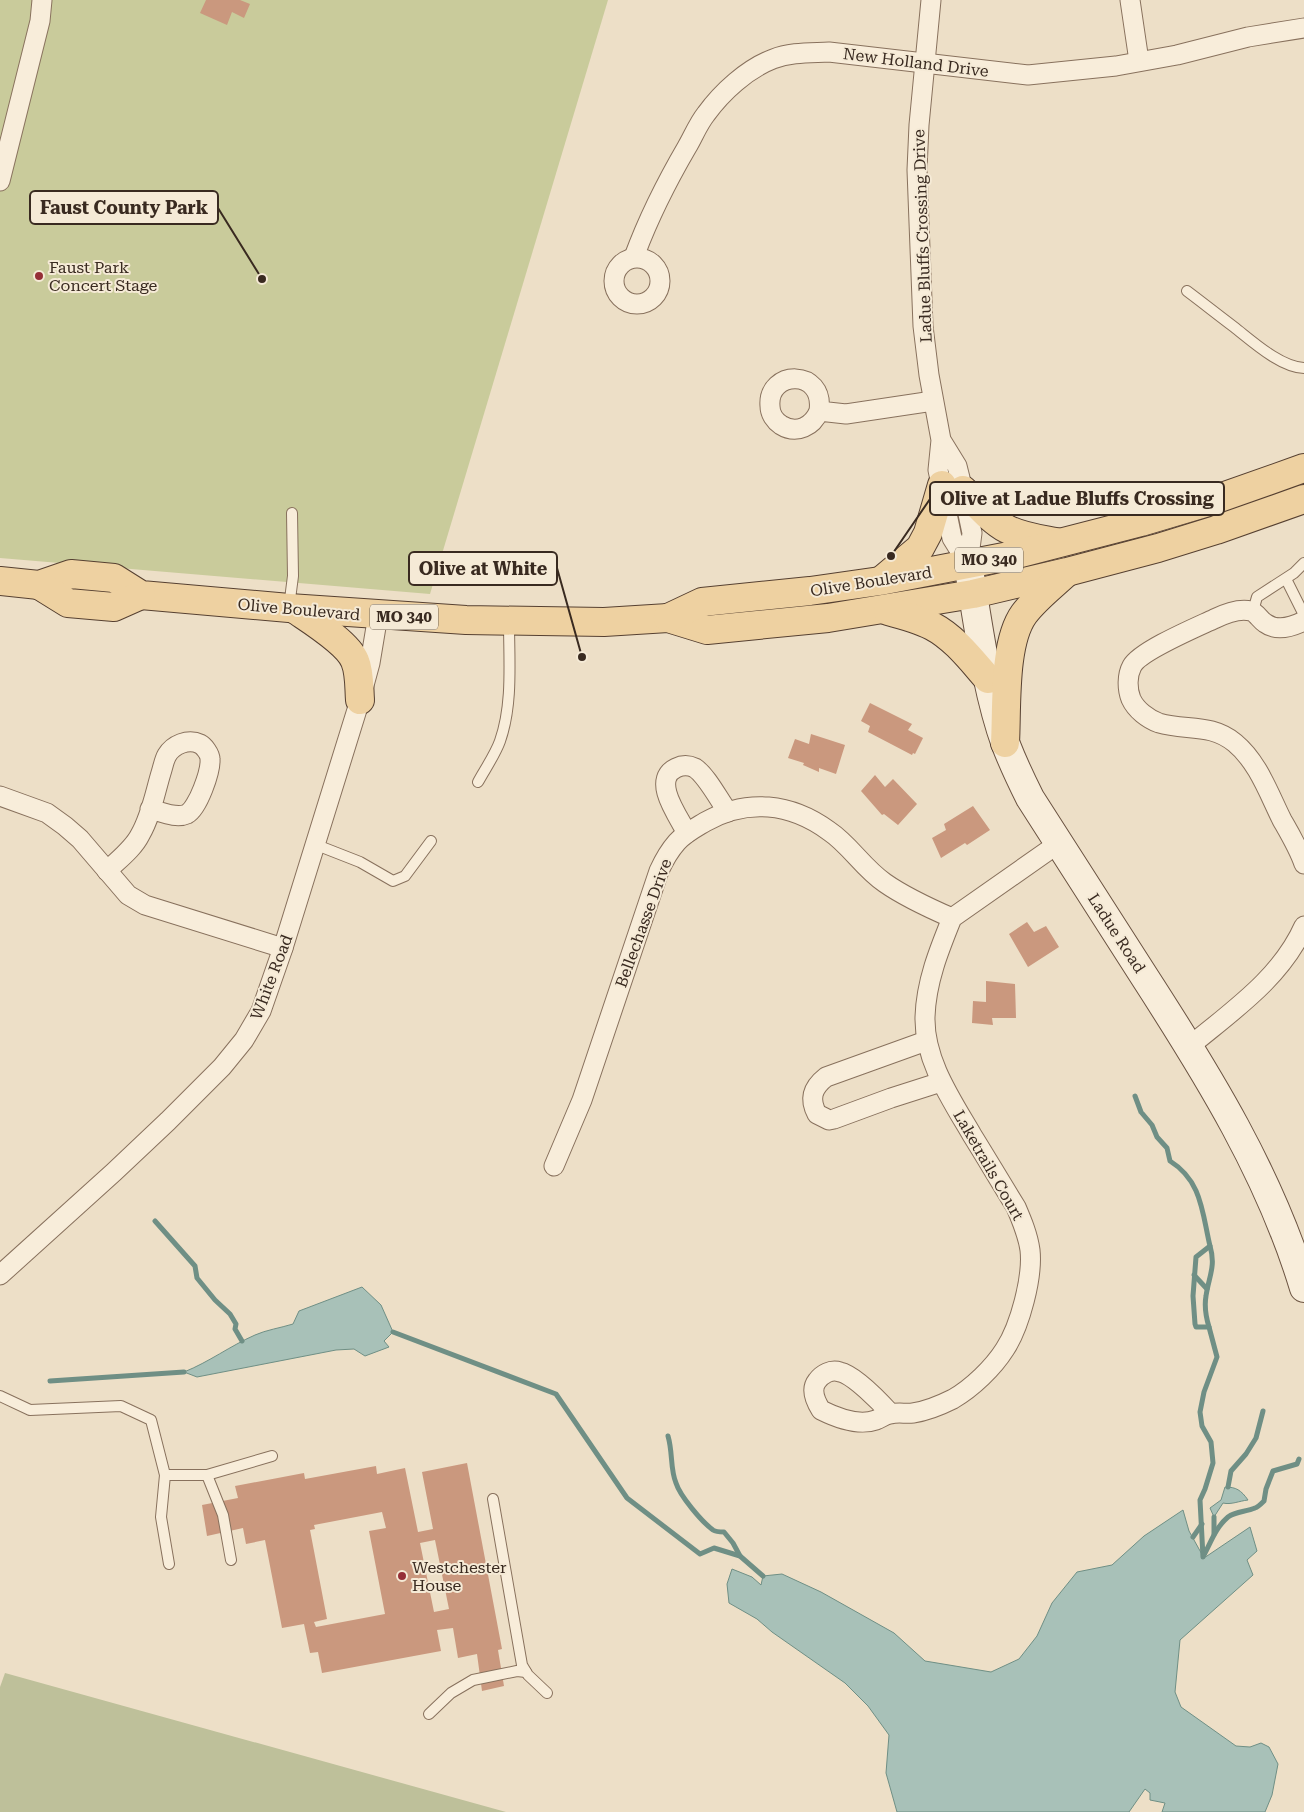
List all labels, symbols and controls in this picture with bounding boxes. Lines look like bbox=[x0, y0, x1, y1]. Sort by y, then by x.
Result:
street label: New Holland Drive bbox=[842, 44, 990, 81]
street label: Ladue Bluffs Crossing Drive bbox=[909, 129, 936, 343]
callout: Faust County Park bbox=[30, 191, 218, 224]
text: Faust County Park bbox=[40, 197, 209, 218]
place label: Faust Park Concert Stage bbox=[49, 258, 157, 295]
marker: Faust Park Concert Stage bbox=[33, 270, 45, 282]
callout: Olive at Ladue Bluffs Crossing bbox=[930, 482, 1224, 515]
text: Olive at Ladue Bluffs Crossing bbox=[940, 488, 1215, 509]
road number: MO 340 bbox=[955, 548, 1023, 572]
callout: Olive at White bbox=[409, 552, 557, 585]
text: Olive at White bbox=[419, 558, 548, 579]
street label: Olive Boulevard bbox=[809, 562, 933, 600]
street label: Olive Boulevard bbox=[237, 595, 361, 624]
road number: MO 340 bbox=[370, 604, 438, 630]
street label: Bellechasse Drive bbox=[611, 856, 676, 990]
street label: Ladue Road bbox=[1084, 890, 1149, 977]
street label: White Road bbox=[246, 932, 296, 1023]
street label: Laketrails Court bbox=[949, 1107, 1028, 1224]
place label: Westchester House bbox=[412, 1558, 507, 1595]
marker: Westchester House bbox=[396, 1570, 408, 1582]

